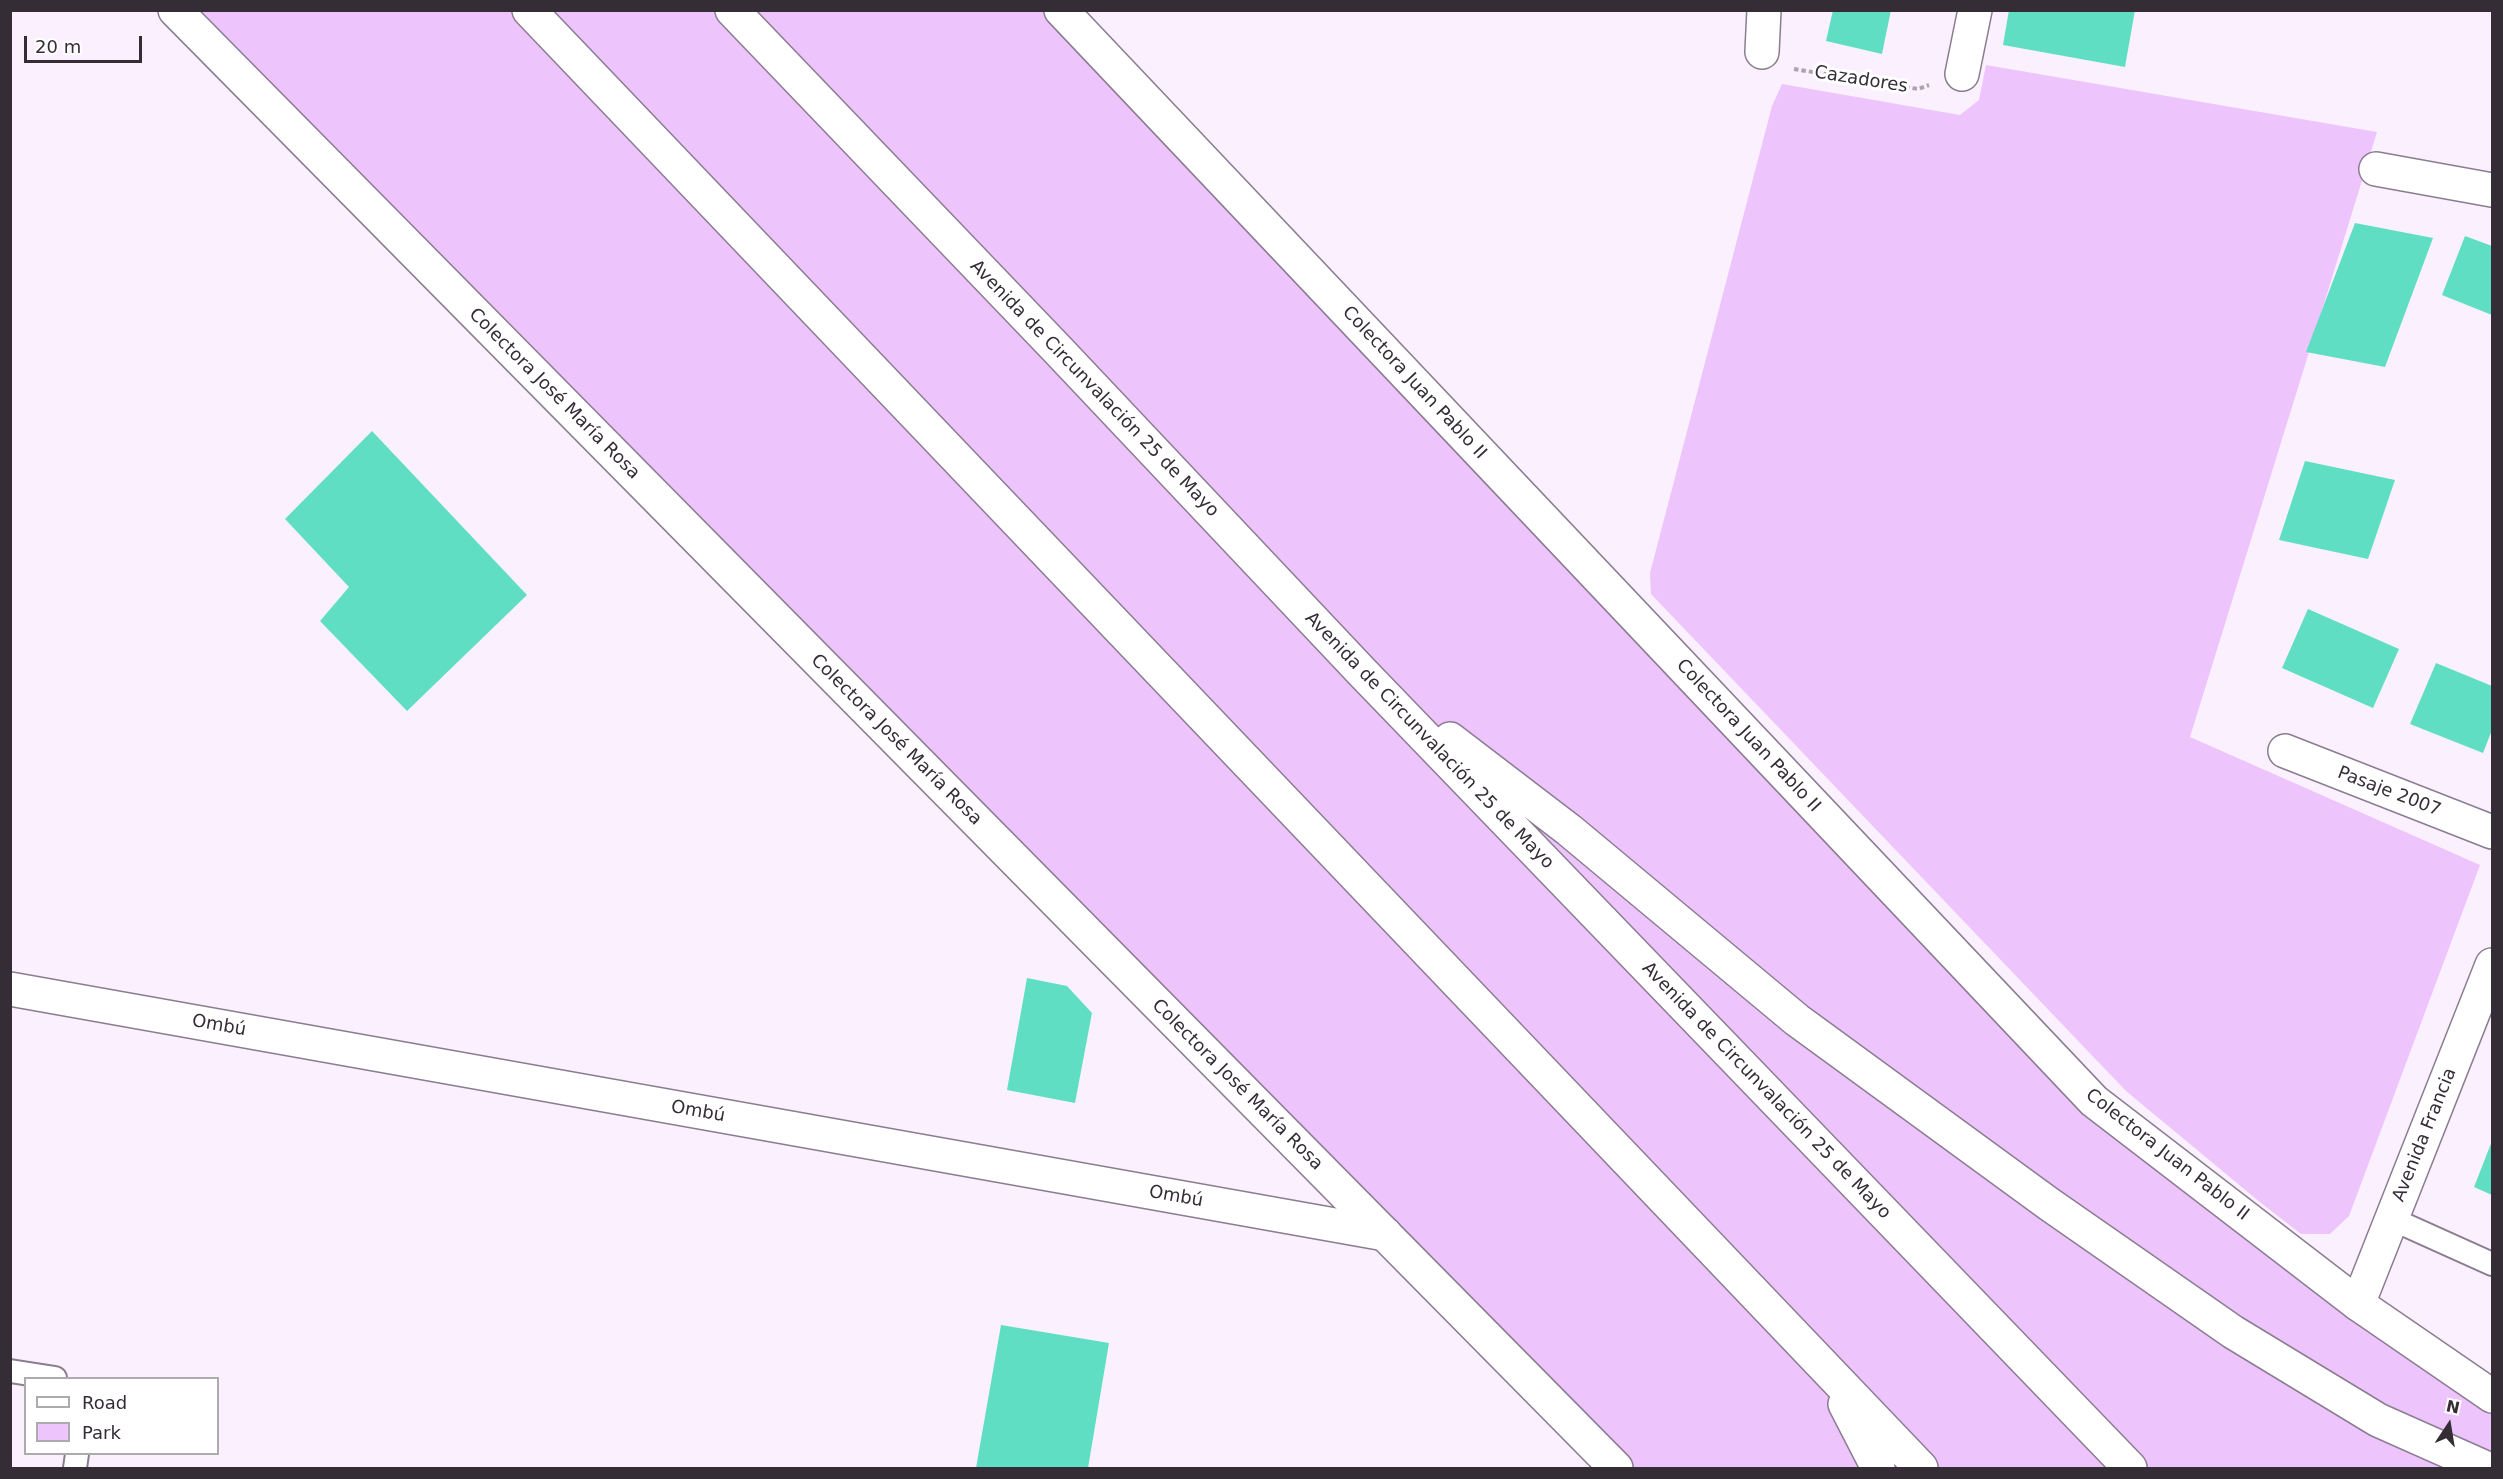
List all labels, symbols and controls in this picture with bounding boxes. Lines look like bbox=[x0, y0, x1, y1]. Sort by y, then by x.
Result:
scale bar bbox=[27, 24, 146, 62]
text: 20 m bbox=[35, 36, 81, 57]
street label: Cazadores bbox=[1813, 62, 1909, 98]
street label: Avenida de Circunvalación 25 de Mayo bbox=[965, 256, 1223, 522]
street label: Colectora Juan Pablo II bbox=[1337, 302, 1491, 464]
street label: Colectora José María Rosa bbox=[464, 304, 644, 484]
street label: Avenida de Circunvalación 25 de Mayo bbox=[1300, 608, 1558, 874]
street label: Colectora José María Rosa bbox=[806, 650, 986, 830]
street label: Colectora Juan Pablo II bbox=[1671, 655, 1825, 817]
street label: Pasaje 2007 bbox=[2334, 762, 2444, 822]
street label: Avenida de Circunvalación 25 de Mayo bbox=[1637, 958, 1895, 1224]
street label: Colectora José María Rosa bbox=[1147, 995, 1327, 1175]
street label: Ombú bbox=[190, 1011, 248, 1041]
street label: Avenida Francia bbox=[2388, 1065, 2462, 1205]
street label: Colectora Juan Pablo II bbox=[2081, 1084, 2253, 1226]
street label: Ombú bbox=[669, 1097, 727, 1127]
street label: Ombú bbox=[1147, 1182, 1205, 1212]
legend bbox=[24, 1377, 219, 1455]
text: Road bbox=[82, 1392, 127, 1413]
north arrow bbox=[2419, 1395, 2479, 1455]
text: N bbox=[2444, 1396, 2461, 1418]
text: Park bbox=[82, 1422, 121, 1443]

